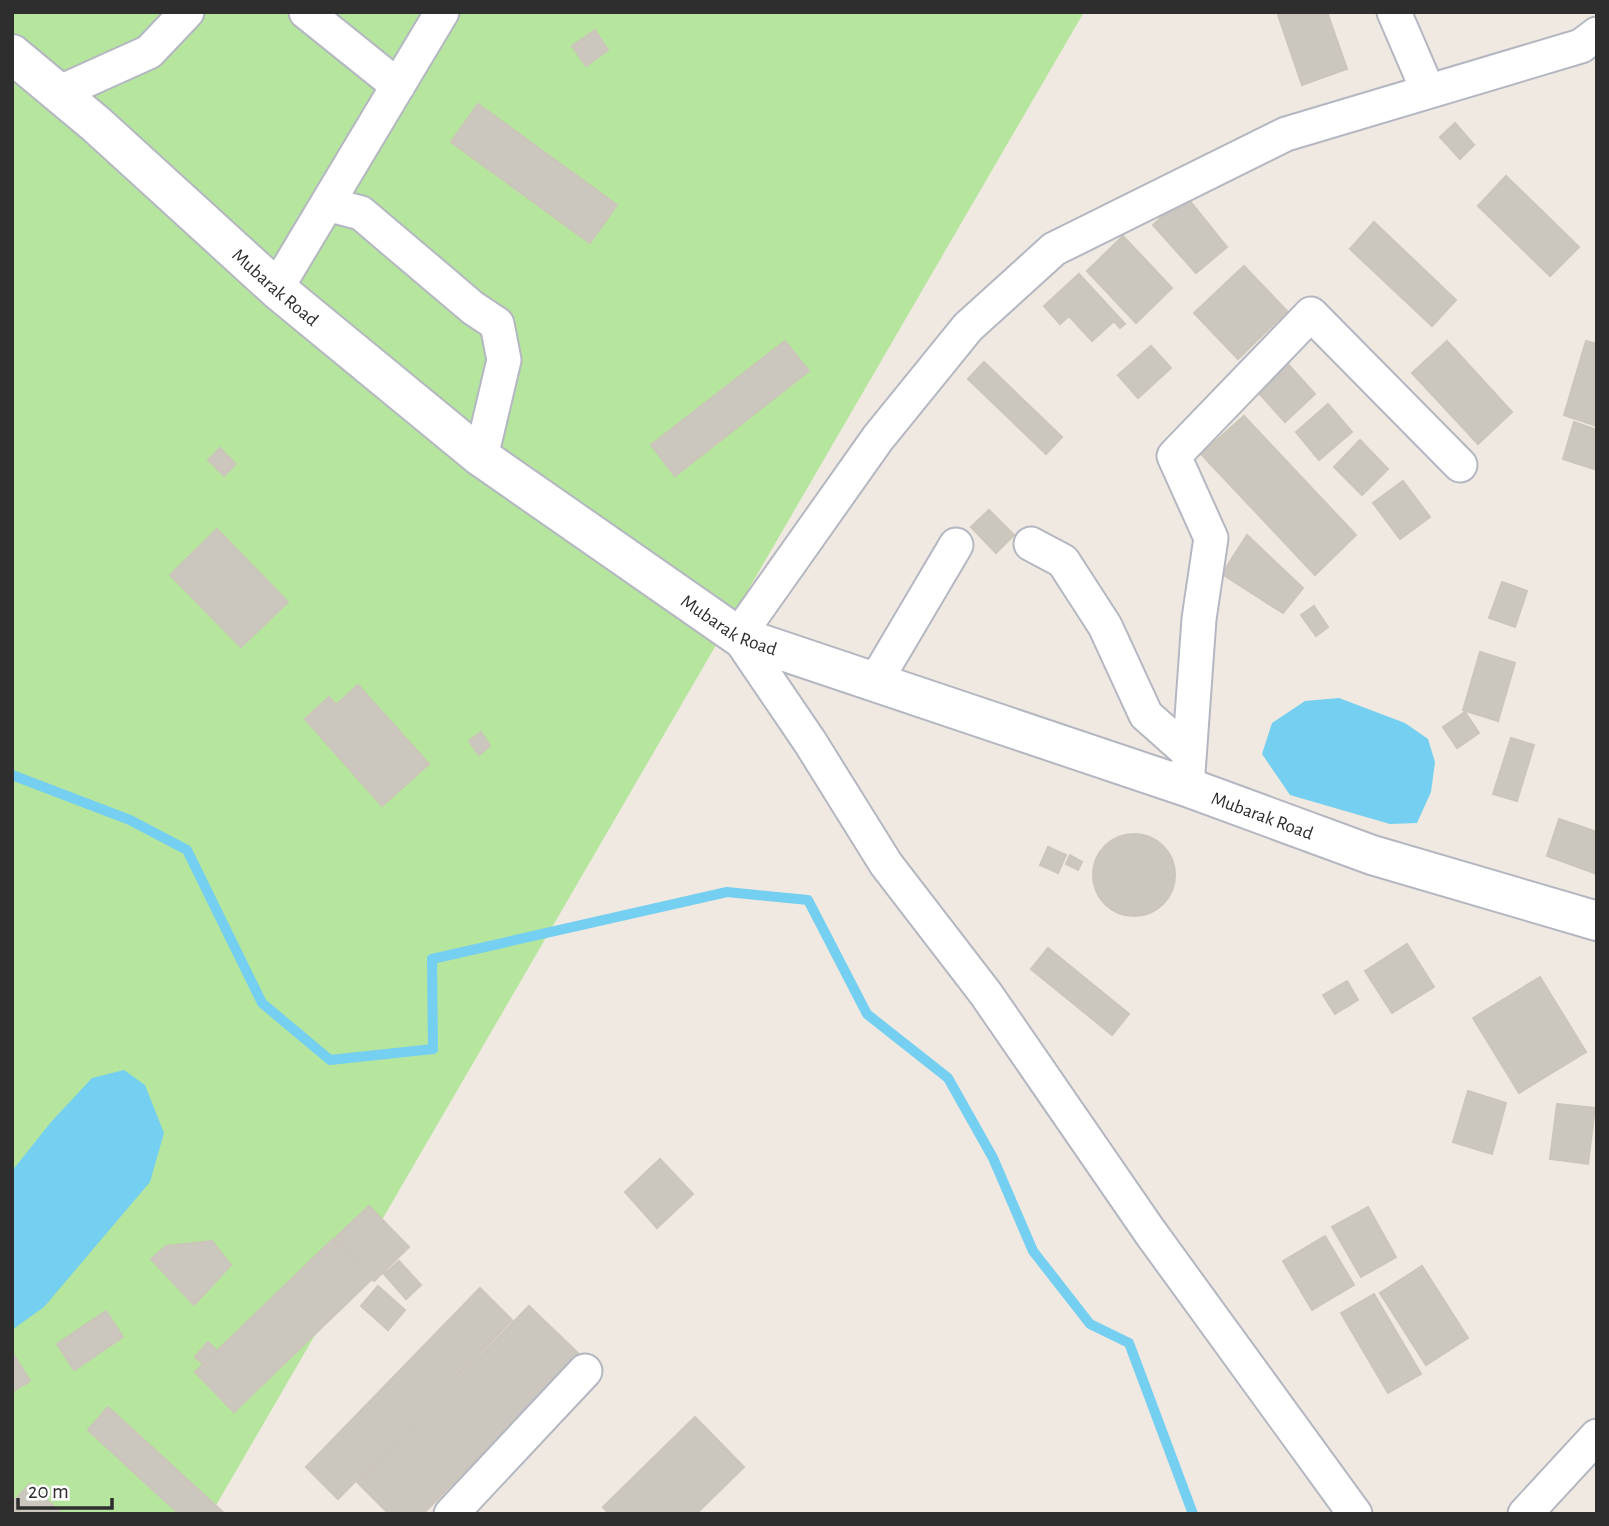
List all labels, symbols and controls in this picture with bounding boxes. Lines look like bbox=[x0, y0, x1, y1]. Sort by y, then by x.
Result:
street label: Mubarak Road bbox=[228, 246, 322, 330]
street label: Mubarak Road bbox=[677, 592, 779, 659]
street label: Mubarak Road bbox=[1209, 789, 1316, 844]
scale bar bbox=[18, 1466, 112, 1510]
text: 20 m bbox=[28, 1481, 69, 1502]

